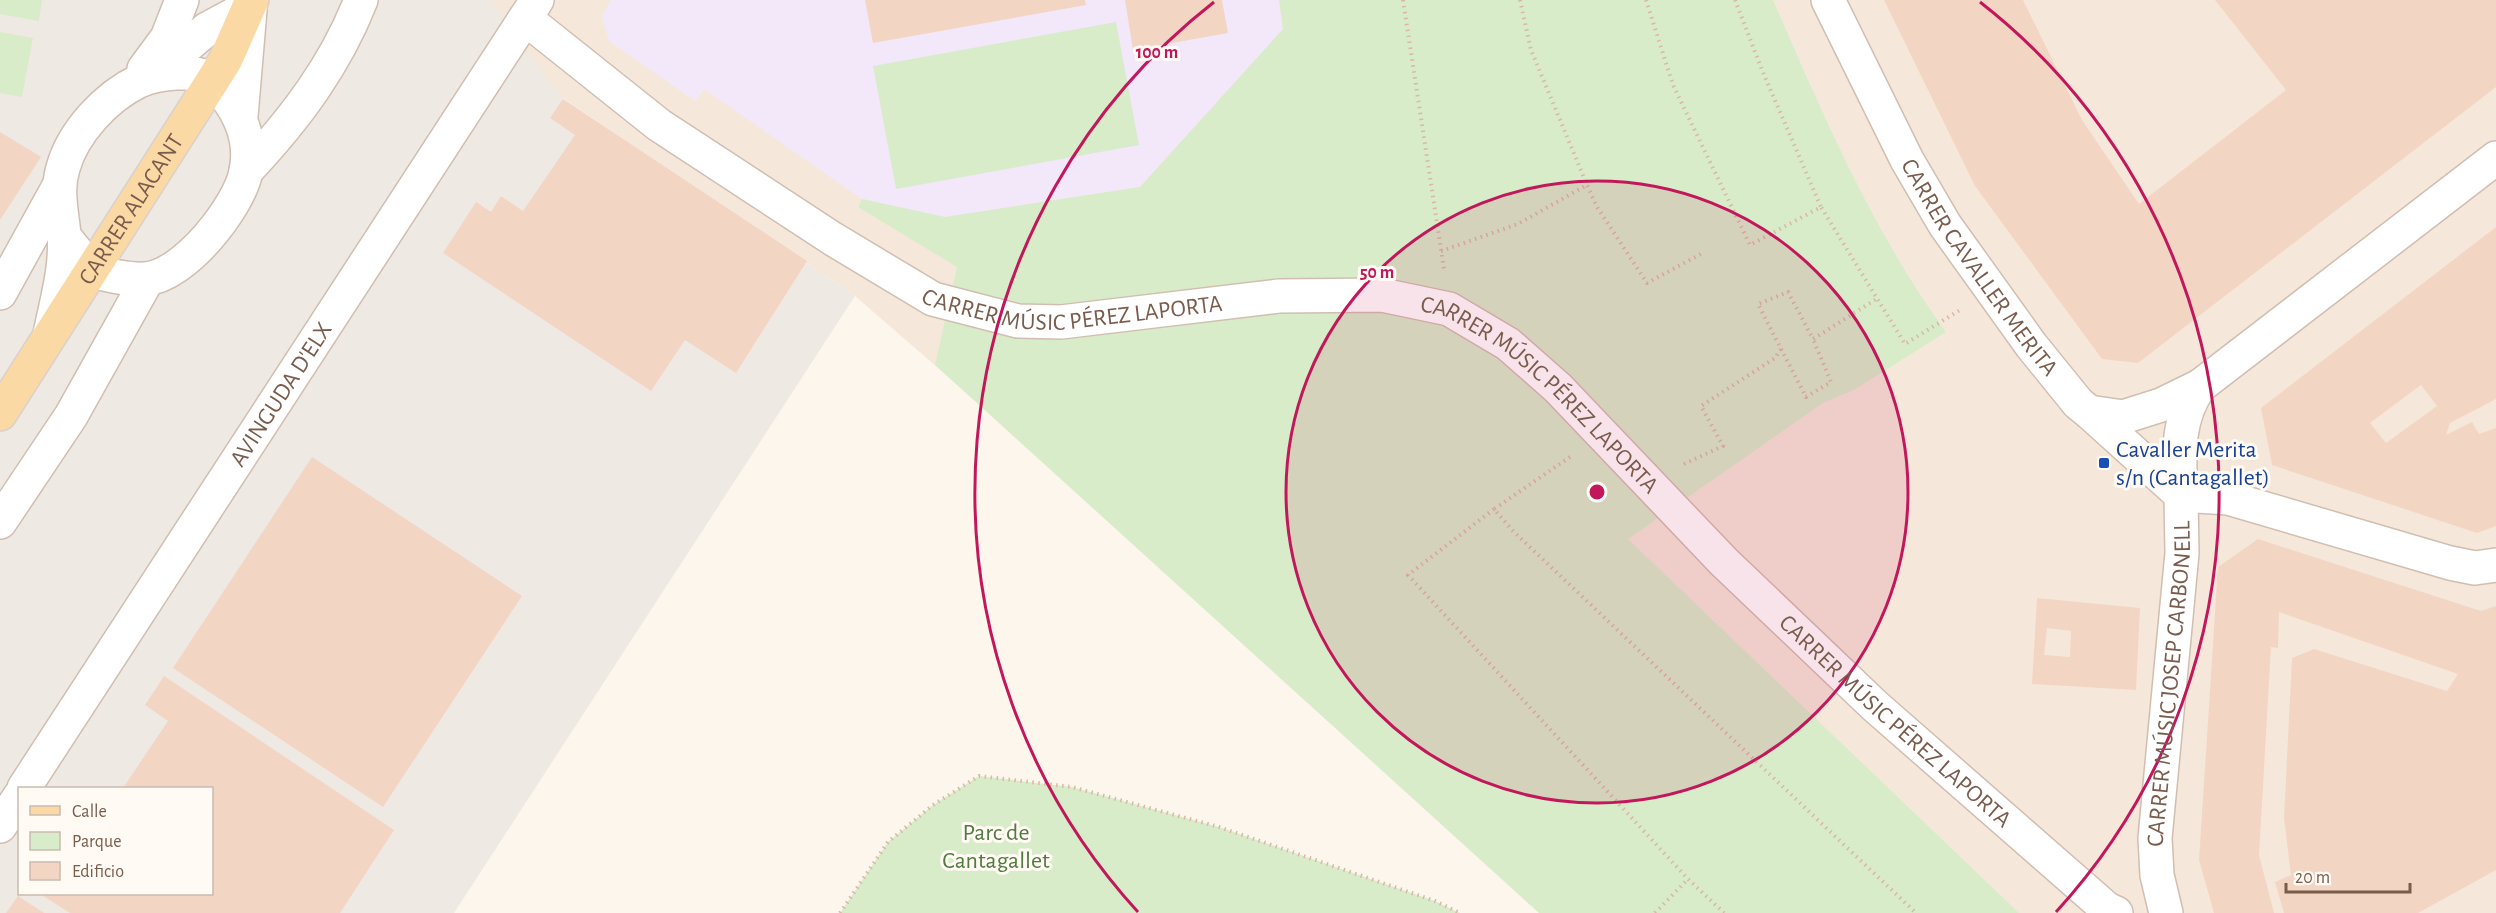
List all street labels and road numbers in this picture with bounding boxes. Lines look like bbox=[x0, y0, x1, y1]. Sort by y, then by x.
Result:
street label: CARRER ALACANT bbox=[75, 130, 188, 289]
street label: CARRER CAVALLER MERITA bbox=[1896, 155, 2062, 381]
street label: CARRER MÚSIC PÉREZ LAPORTA bbox=[917, 284, 1224, 335]
street label: CARRER MÚSIC PÉREZ LAPORTA bbox=[1419, 292, 1663, 498]
street label: AVINGUDA D'ELX bbox=[226, 318, 337, 471]
street label: CARRER MÚSIC JOSEP CARBONELL bbox=[2144, 521, 2195, 847]
street label: CARRER MÚSIC PÉREZ LAPORTA bbox=[1774, 611, 2016, 832]

